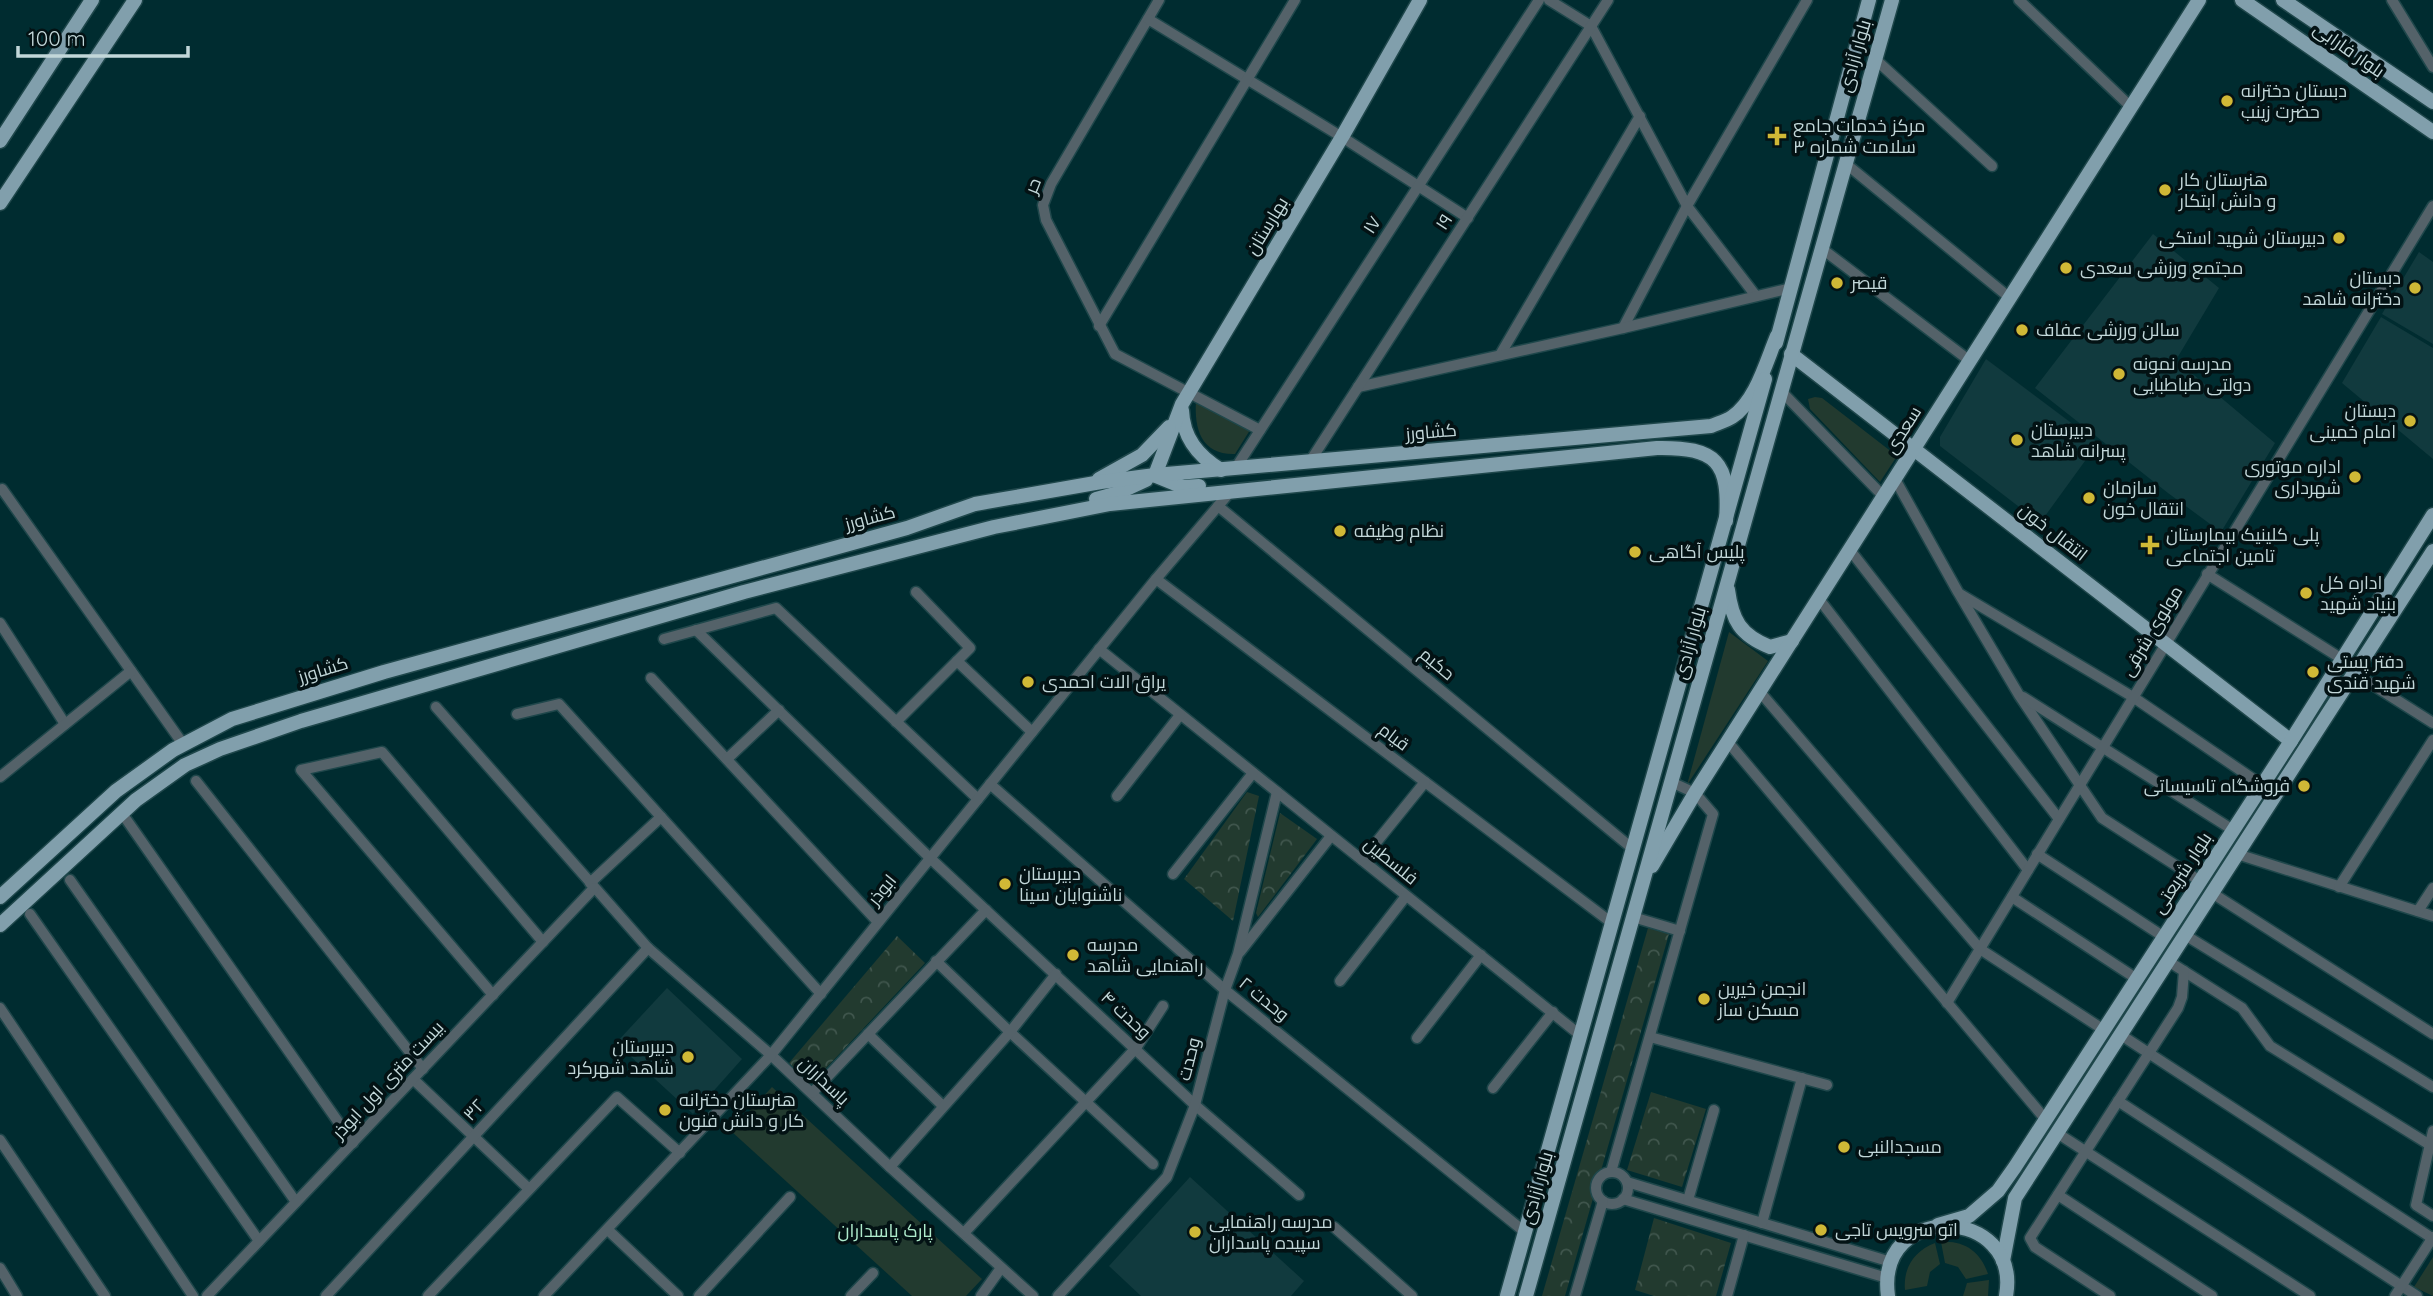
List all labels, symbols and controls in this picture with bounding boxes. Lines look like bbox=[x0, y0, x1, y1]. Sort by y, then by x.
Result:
scale bar bbox=[18, 14, 187, 58]
street label: بلوار آزادی bbox=[1833, 17, 1876, 95]
street label: بلوار فارابی bbox=[2309, 17, 2389, 82]
text: 100 m bbox=[28, 25, 86, 51]
place label: دبستان دخترانه حضرت زینب bbox=[2241, 79, 2347, 123]
marker: دبستان دخترانه حضرت زینب bbox=[2219, 93, 2235, 109]
place label: مرکز خدمات جامع سلامت شماره ۳ bbox=[1793, 114, 1925, 158]
marker: مرکز خدمات جامع سلامت شماره ۳ bbox=[1767, 126, 1787, 146]
place label: هنرستان کار و دانش ابتکار bbox=[2178, 168, 2276, 212]
street label: حر bbox=[1019, 175, 1046, 198]
marker: هنرستان کار و دانش ابتکار bbox=[2157, 182, 2173, 198]
street label: بهارستان bbox=[1240, 192, 1293, 259]
street label: ۱۹ bbox=[1430, 209, 1457, 234]
street label: ۱۷ bbox=[1357, 211, 1386, 238]
place label: دبیرستان شهید استکی bbox=[2159, 226, 2325, 249]
marker: دبیرستان شهید استکی bbox=[2331, 230, 2347, 246]
place label: مجتمع ورزشی سعدی bbox=[2080, 256, 2243, 280]
marker: مجتمع ورزشی سعدی bbox=[2058, 260, 2074, 276]
place label: دبستان دخترانه شاهد bbox=[2303, 266, 2401, 310]
place label: قیصر bbox=[1850, 271, 1887, 294]
marker: قیصر bbox=[1829, 275, 1845, 291]
marker: دبستان دخترانه شاهد bbox=[2407, 280, 2423, 296]
place label: سالن ورزشی عفاف bbox=[2036, 318, 2180, 341]
marker: سالن ورزشی عفاف bbox=[2014, 322, 2030, 338]
place label: مدرسه نمونه دولتی طباطبایی bbox=[2133, 352, 2251, 396]
marker: مدرسه نمونه دولتی طباطبایی bbox=[2111, 366, 2127, 382]
place label: دبستان امام خمینی bbox=[2309, 399, 2396, 444]
street label: سعدی bbox=[1879, 402, 1926, 458]
marker: دبستان امام خمینی bbox=[2402, 413, 2418, 429]
street label: کشاورز bbox=[1403, 418, 1458, 445]
place label: دبیرستان پسرانه شاهد bbox=[2031, 418, 2126, 463]
marker: دبیرستان پسرانه شاهد bbox=[2009, 432, 2025, 448]
place label: اداره موتوری شهرداری bbox=[2244, 455, 2341, 499]
marker: اداره موتوری شهرداری bbox=[2347, 469, 2363, 485]
place label: سازمان انتقال خون bbox=[2103, 476, 2184, 520]
marker: سازمان انتقال خون bbox=[2081, 490, 2097, 506]
street label: انتقال خون bbox=[2014, 498, 2092, 566]
street label: کشاورز bbox=[841, 500, 898, 536]
place label: نظام وظیفه bbox=[1354, 519, 1444, 543]
marker: نظام وظیفه bbox=[1332, 523, 1348, 539]
place label: پلی کلینیک بیمارستان تامین اجتماعی bbox=[2166, 523, 2319, 567]
marker: پلی کلینیک بیمارستان تامین اجتماعی bbox=[2140, 535, 2160, 555]
place label: پلیس آگاهی bbox=[1649, 540, 1745, 564]
marker: پلیس آگاهی bbox=[1627, 544, 1643, 560]
place label: اداره کل بنیاد شهید bbox=[2320, 571, 2396, 615]
street label: مولوی شرقی bbox=[2116, 581, 2188, 680]
marker: اداره کل بنیاد شهید bbox=[2298, 585, 2314, 601]
street label: بلوار آزادی bbox=[1668, 604, 1711, 682]
street label: حکیم bbox=[1414, 642, 1460, 686]
place label: دفتر پستی شهید قندی bbox=[2327, 650, 2416, 694]
street label: کشاورز bbox=[294, 651, 351, 688]
marker: دفتر پستی شهید قندی bbox=[2305, 664, 2321, 680]
place label: یراق الات احمدی bbox=[1042, 670, 1166, 694]
marker: یراق الات احمدی bbox=[1020, 674, 1036, 690]
street label: قیام bbox=[1374, 718, 1414, 756]
place label: فروشگاه تاسیساتی bbox=[2144, 774, 2290, 797]
marker: فروشگاه تاسیساتی bbox=[2296, 778, 2312, 794]
street label: بلوار شریعتی bbox=[2147, 828, 2216, 918]
street label: فلسطین bbox=[1359, 832, 1423, 889]
place label: دبیرستان ناشنوایان سینا bbox=[1019, 862, 1122, 906]
street label: ابوذر bbox=[862, 869, 901, 911]
marker: دبیرستان ناشنوایان سینا bbox=[997, 876, 1013, 892]
place label: مدرسه راهنمایی شاهد bbox=[1087, 933, 1203, 977]
marker: مدرسه راهنمایی شاهد bbox=[1065, 947, 1081, 963]
street label: وحدت ۲ bbox=[1235, 971, 1294, 1026]
place label: انجمن خیرین مسکن ساز bbox=[1717, 977, 1806, 1021]
street label: وحدت ۴ bbox=[1096, 986, 1156, 1044]
marker: انجمن خیرین مسکن ساز bbox=[1696, 991, 1712, 1007]
street label: بیست متری اول ابوذر bbox=[326, 1016, 448, 1144]
place label: دبیرستان‌ شاهد شهرکرد bbox=[567, 1035, 674, 1079]
street label: وحدت bbox=[1172, 1035, 1205, 1083]
marker: دبیرستان‌ شاهد شهرکرد bbox=[680, 1049, 696, 1065]
street label: پاسداران bbox=[793, 1051, 855, 1111]
place label: هنرستان دخترانه کار و دانش فنون bbox=[679, 1088, 804, 1132]
street label: ۳۲ bbox=[458, 1094, 489, 1125]
marker: هنرستان دخترانه کار و دانش فنون bbox=[657, 1102, 673, 1118]
place label: مسجدالنبی bbox=[1858, 1135, 1942, 1158]
marker: مسجدالنبی bbox=[1836, 1139, 1852, 1155]
street label: بلوار آزادی bbox=[1515, 1149, 1558, 1227]
place label: مدرسه راهنمایی سپیده پاسداران bbox=[1209, 1210, 1333, 1255]
place label: اتو سرویس تاجی bbox=[1835, 1218, 1958, 1241]
park label: پارک پاسداران bbox=[838, 1219, 933, 1243]
marker: اتو سرویس تاجی bbox=[1813, 1222, 1829, 1238]
marker: مدرسه راهنمایی سپیده پاسداران bbox=[1187, 1224, 1203, 1240]

